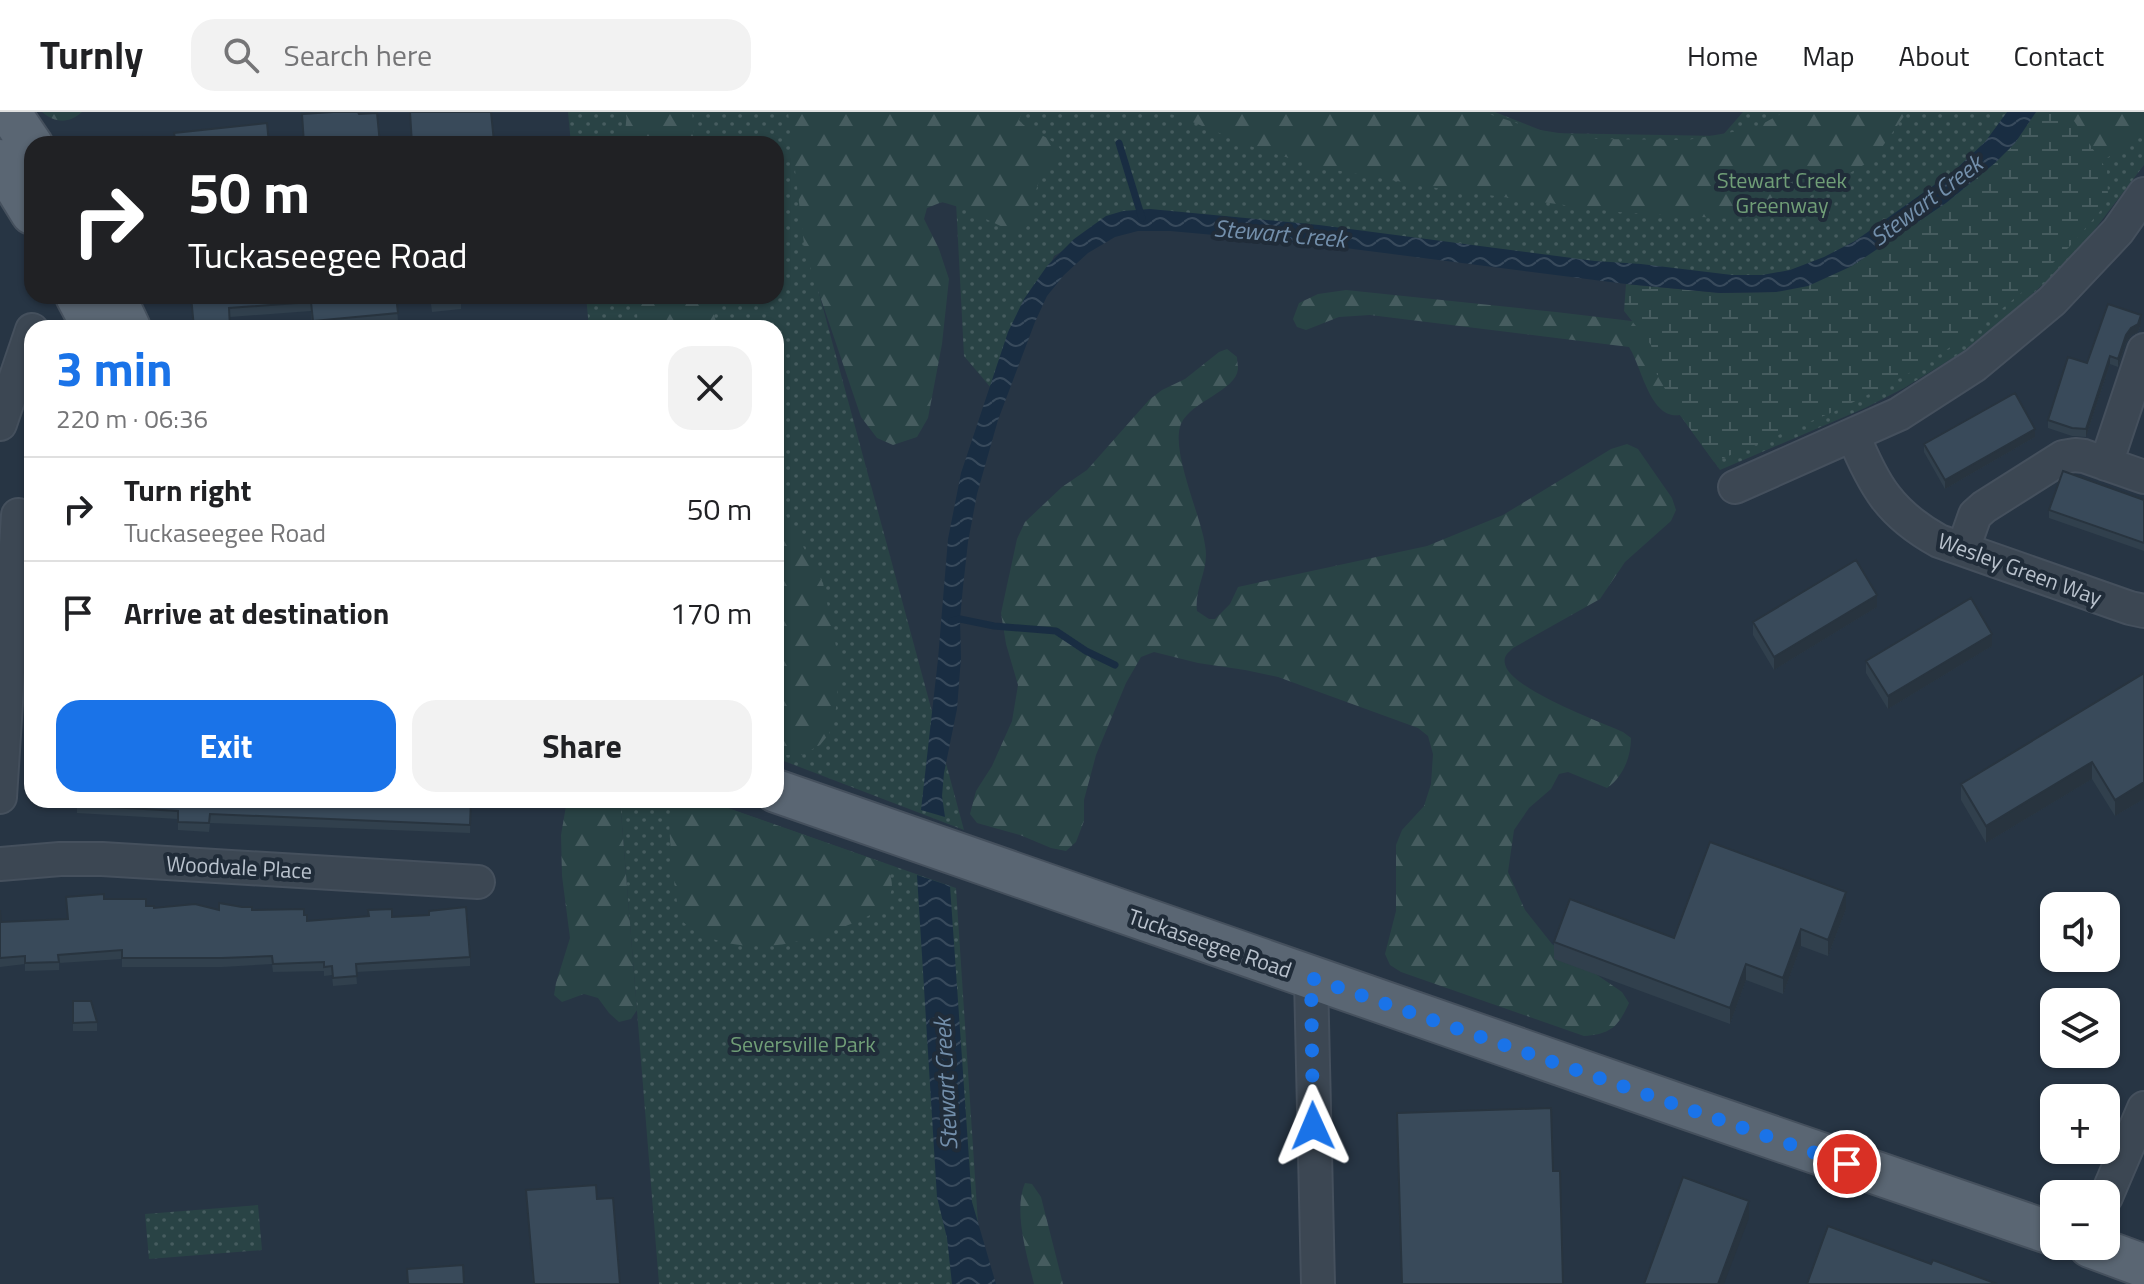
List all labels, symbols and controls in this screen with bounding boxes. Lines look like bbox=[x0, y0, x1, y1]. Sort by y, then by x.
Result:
search box bbox=[191, 19, 751, 91]
text: Turnly bbox=[40, 26, 143, 84]
text: Search here bbox=[283, 32, 432, 78]
icon: search bbox=[219, 33, 263, 77]
text: Home bbox=[1687, 34, 1758, 77]
text: Map bbox=[1802, 34, 1855, 77]
text: About bbox=[1899, 34, 1969, 77]
text: Contact bbox=[2013, 34, 2104, 77]
water label: Stewart Creek bbox=[1862, 144, 1992, 254]
text: 50 m bbox=[188, 150, 310, 235]
park label: Stewart Creek Greenway bbox=[1717, 163, 1848, 222]
icon: right bbox=[56, 168, 160, 272]
water label: Stewart Creek bbox=[1212, 209, 1351, 257]
text: Tuckaseegee Road bbox=[188, 227, 468, 282]
text: 3 min bbox=[56, 332, 173, 405]
button: close bbox=[668, 346, 752, 430]
text: 220 m · 06:36 bbox=[56, 399, 208, 438]
text: Turn right bbox=[124, 467, 252, 513]
text: 50 m bbox=[687, 486, 752, 532]
icon: right bbox=[56, 487, 100, 531]
text: Tuckaseegee Road bbox=[124, 513, 326, 552]
street label: Wesley Green Way bbox=[1933, 524, 2107, 615]
text: Arrive at destination bbox=[124, 590, 389, 636]
text: 170 m bbox=[670, 590, 752, 636]
icon: arrive bbox=[56, 591, 100, 635]
button: Exit bbox=[56, 700, 396, 792]
button: Share bbox=[412, 700, 752, 792]
street label: Woodvale Place bbox=[165, 846, 313, 888]
map controls bbox=[2040, 892, 2120, 1260]
button: sound bbox=[2040, 892, 2120, 972]
street label: Tuckaseegee Road bbox=[1124, 899, 1296, 987]
button: layers bbox=[2040, 988, 2120, 1068]
water label: Stewart Creek bbox=[923, 1014, 966, 1151]
park label: Seversville Park bbox=[730, 1027, 876, 1061]
position arrow bbox=[1271, 1084, 1355, 1168]
button: + bbox=[2040, 1084, 2120, 1164]
pin bbox=[1813, 1130, 1881, 1198]
icon: arrive bbox=[1825, 1142, 1869, 1186]
button: − bbox=[2040, 1180, 2120, 1260]

